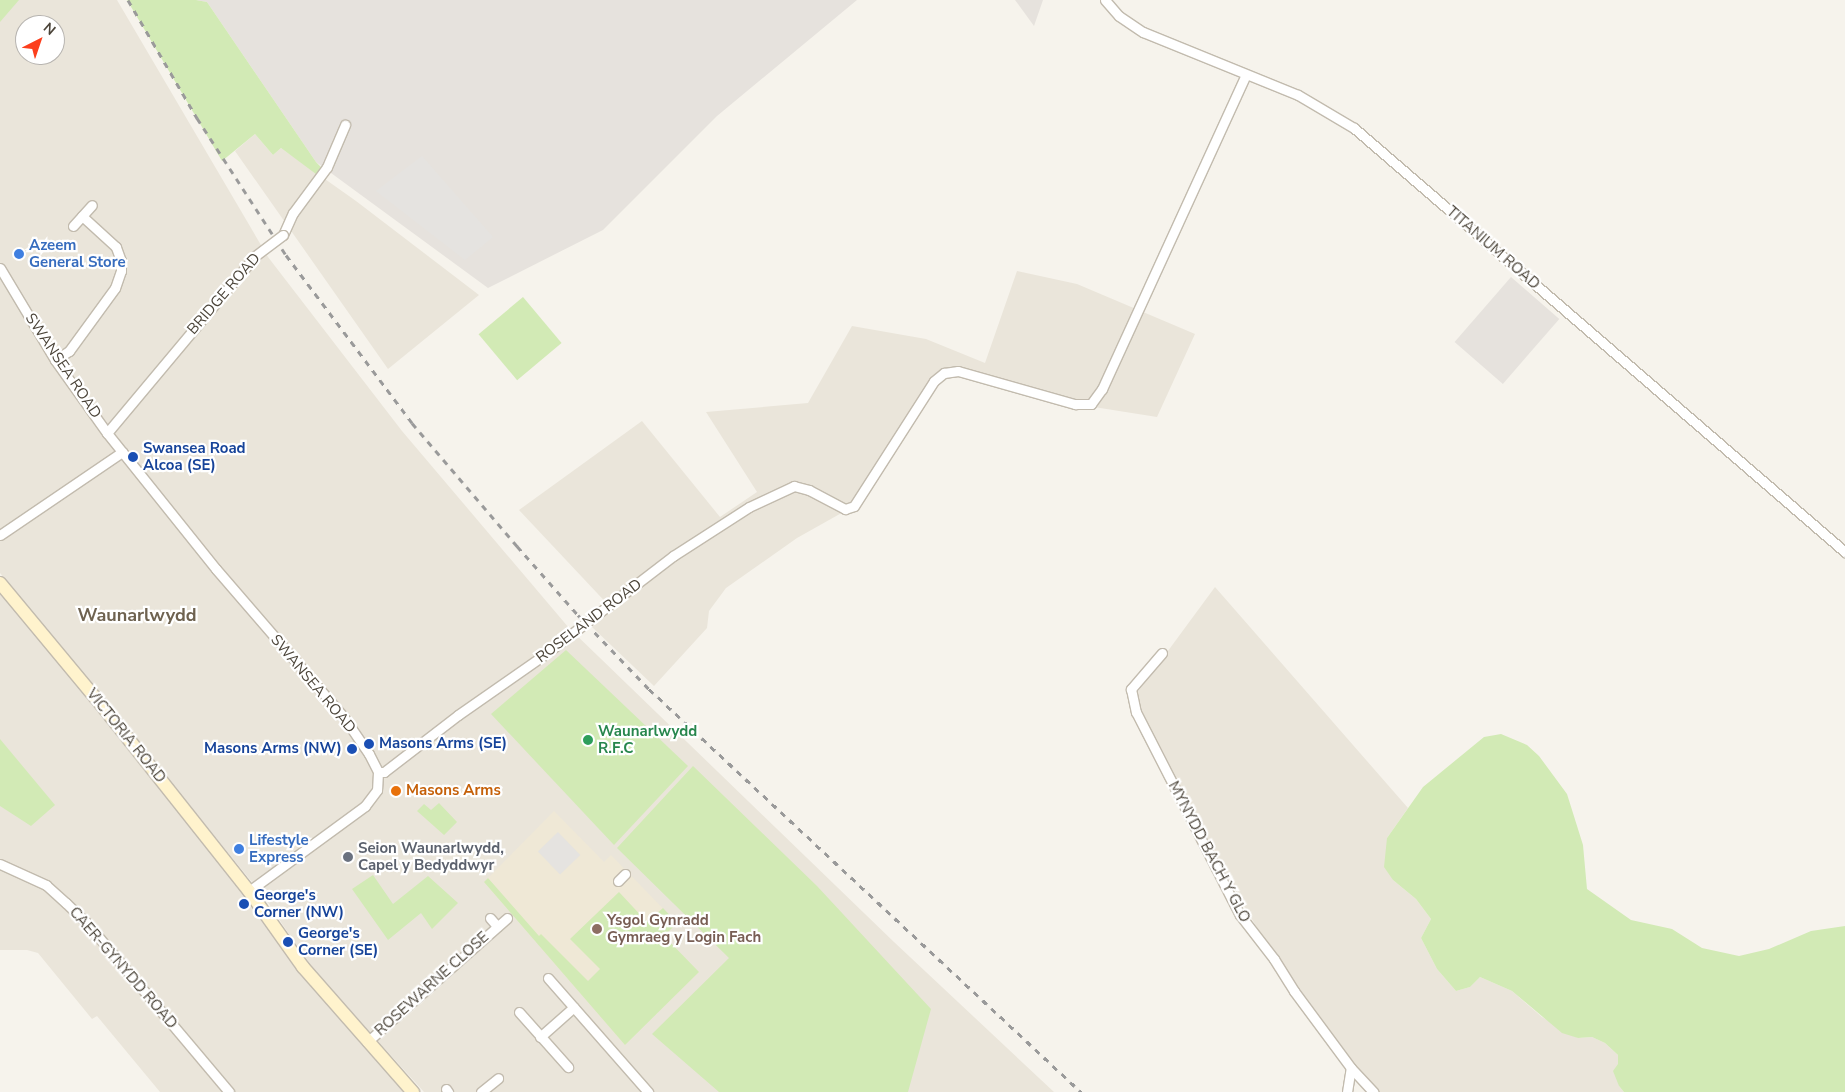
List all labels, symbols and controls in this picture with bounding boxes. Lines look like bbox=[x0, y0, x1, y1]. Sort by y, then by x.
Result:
north arrow bbox=[15, 15, 65, 65]
text: N bbox=[39, 18, 60, 40]
street label: TITANIUM ROAD bbox=[1443, 203, 1543, 293]
place label: Azeem General Store bbox=[29, 236, 126, 271]
marker: Azeem General Store bbox=[13, 248, 25, 260]
street label: BRIDGE ROAD bbox=[184, 250, 264, 338]
street label: SWANSEA ROAD bbox=[21, 310, 105, 422]
place label: Swansea Road Alcoa (SE) bbox=[143, 439, 246, 474]
marker: Swansea Road Alcoa (SE) bbox=[127, 451, 139, 463]
street label: ROSELAND ROAD bbox=[533, 575, 645, 667]
district label: Waunarlwydd bbox=[77, 604, 197, 626]
street label: SWANSEA ROAD bbox=[267, 631, 359, 737]
street label: VICTORIA ROAD bbox=[83, 685, 169, 787]
place label: Waunarlwydd R.F.C bbox=[598, 722, 697, 757]
marker: Waunarlwydd R.F.C bbox=[582, 734, 594, 746]
place label: Masons Arms (SE) bbox=[379, 735, 507, 753]
marker: Masons Arms (SE) bbox=[363, 738, 375, 750]
place label: Masons Arms (NW) bbox=[204, 740, 342, 758]
marker: Masons Arms (NW) bbox=[346, 743, 358, 755]
street label: MYNYDD BACH Y GLO bbox=[1164, 778, 1254, 926]
place label: Masons Arms bbox=[406, 782, 501, 800]
marker: Masons Arms bbox=[390, 785, 402, 797]
place label: Lifestyle Express bbox=[249, 831, 309, 866]
place label: Seion Waunarlwydd, Capel y Bedyddwyr bbox=[358, 839, 504, 874]
marker: Lifestyle Express bbox=[233, 843, 245, 855]
marker: Seion Waunarlwydd, Capel y Bedyddwyr bbox=[342, 851, 354, 863]
place label: George's Corner (NW) bbox=[254, 886, 344, 921]
marker: George's Corner (NW) bbox=[238, 898, 250, 910]
street label: CAER-GYNYDD ROAD bbox=[65, 904, 181, 1032]
place label: Ysgol Gynradd Gymraeg y Login Fach bbox=[607, 911, 761, 946]
marker: Ysgol Gynradd Gymraeg y Login Fach bbox=[591, 923, 603, 935]
place label: George's Corner (SE) bbox=[298, 924, 378, 959]
street label: ROSEWARNE CLOSE bbox=[371, 928, 493, 1040]
marker: George's Corner (SE) bbox=[282, 936, 294, 948]

